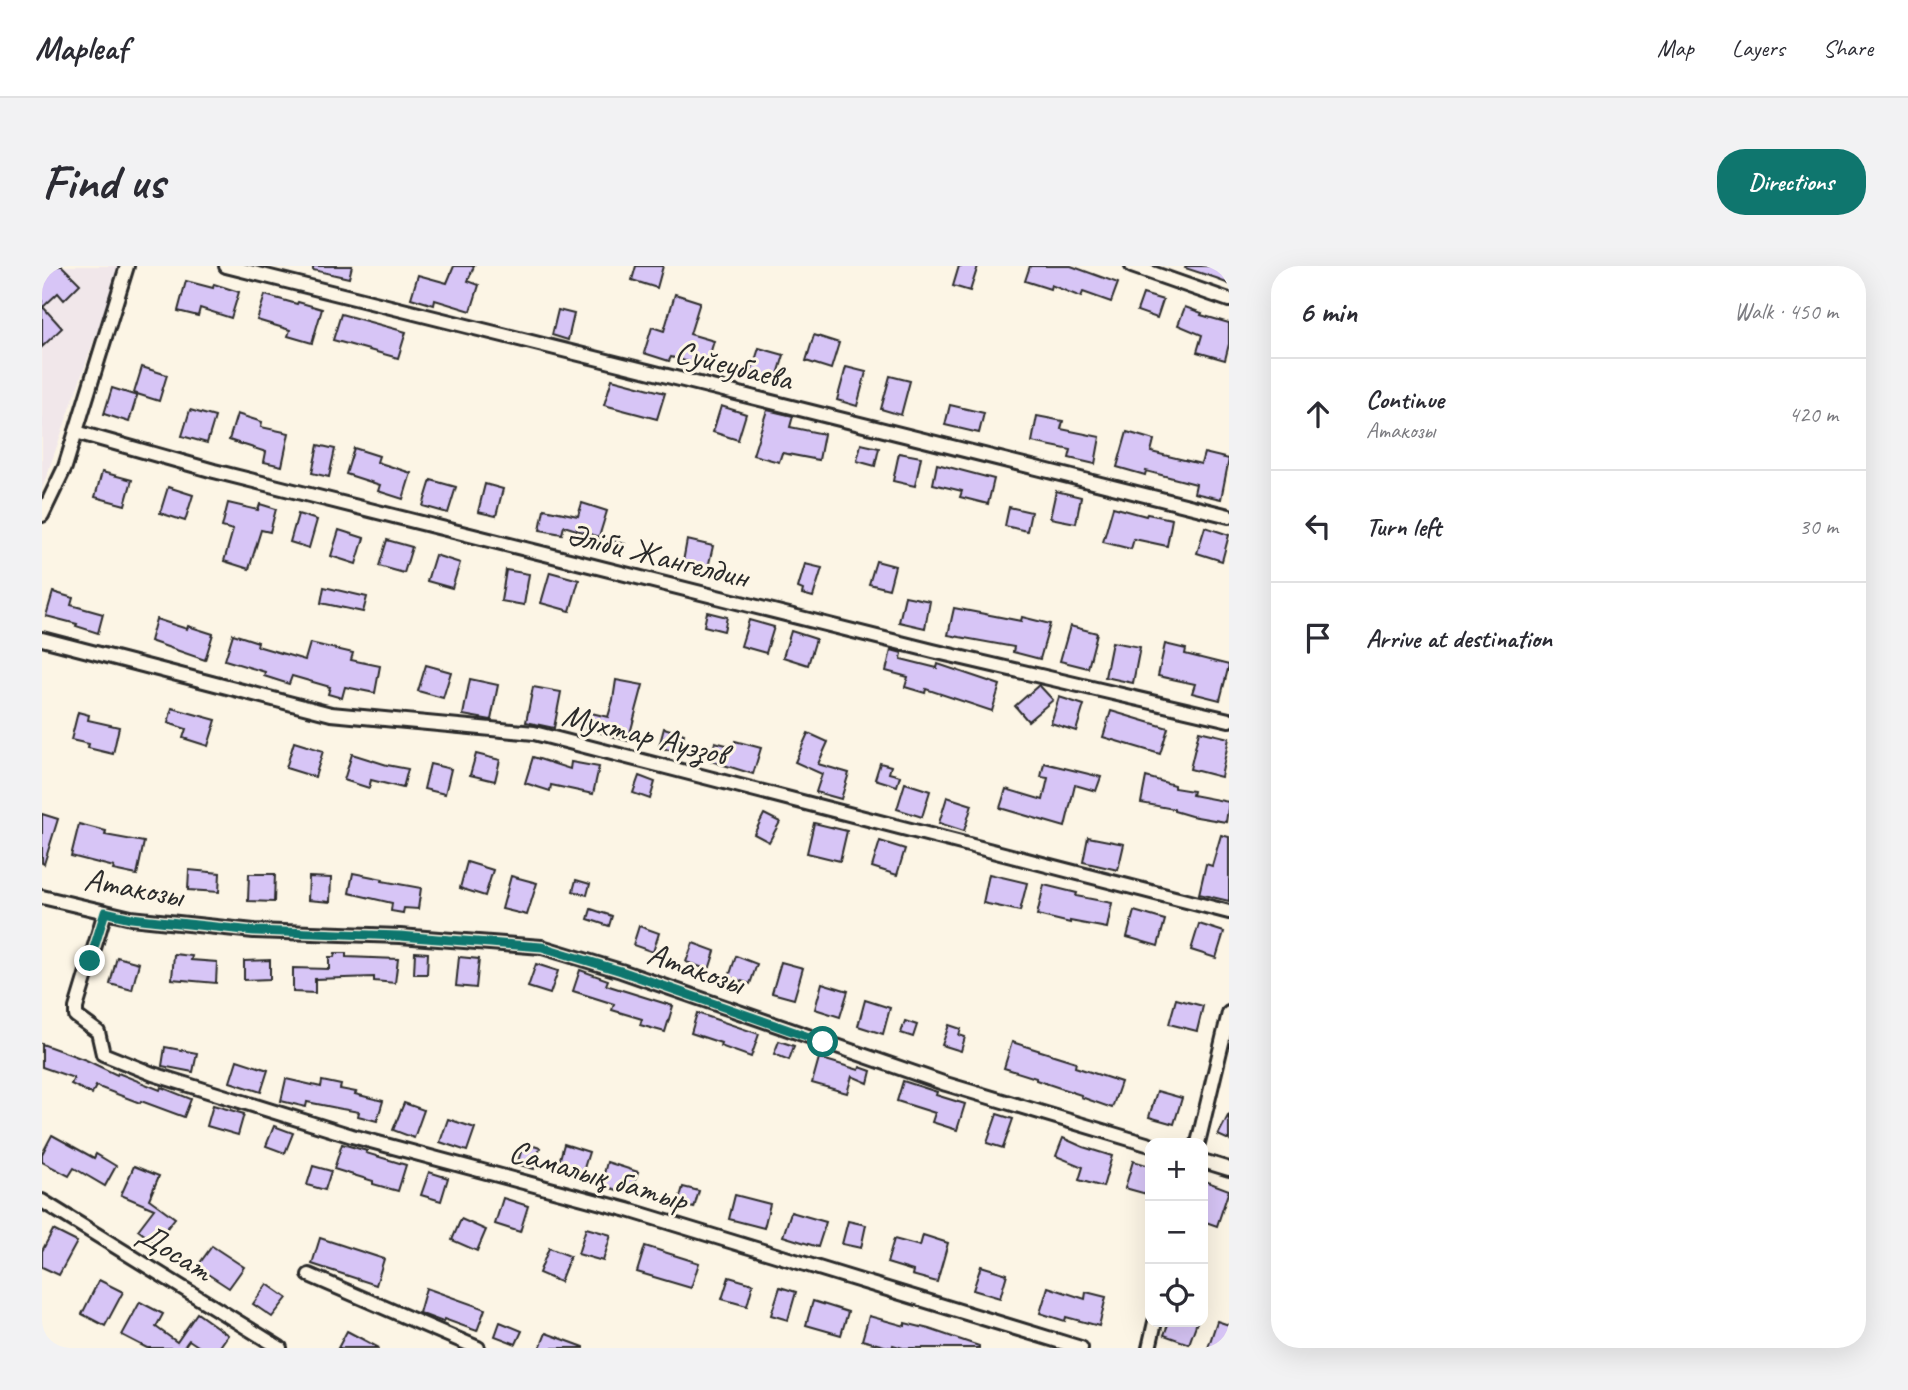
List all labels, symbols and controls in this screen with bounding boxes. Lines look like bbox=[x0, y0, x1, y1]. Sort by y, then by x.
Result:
text: Mapleaf bbox=[35, 27, 127, 69]
text: Map bbox=[1657, 33, 1694, 63]
text: Layers bbox=[1732, 33, 1785, 63]
text: Share bbox=[1823, 33, 1873, 63]
button: Directions bbox=[1717, 149, 1866, 215]
text: Find us bbox=[42, 151, 164, 213]
text: 6 min bbox=[1299, 293, 1357, 331]
text: Walk · 450 m bbox=[1734, 297, 1838, 326]
street label: Суйеубаева bbox=[671, 330, 799, 400]
text: Continue bbox=[1366, 383, 1444, 416]
icon: ahead bbox=[1299, 395, 1337, 433]
text: 420 m bbox=[1789, 400, 1838, 429]
text: Атакозы bbox=[1366, 416, 1435, 445]
icon: left bbox=[1299, 507, 1337, 545]
text: Turn left bbox=[1366, 510, 1441, 543]
street label: Әліби Жангелдин bbox=[563, 512, 755, 598]
text: 30 m bbox=[1799, 512, 1838, 541]
icon: arrive bbox=[1299, 619, 1337, 657]
text: Arrive at destination bbox=[1366, 622, 1552, 655]
street label: Мухтар Ауэзов bbox=[558, 693, 737, 776]
street label: Атакозы bbox=[81, 858, 189, 917]
street label: Атакозы bbox=[642, 932, 752, 1005]
route end bbox=[74, 945, 105, 976]
route start bbox=[807, 1026, 838, 1057]
street label: Самалық батыр bbox=[505, 1129, 694, 1221]
map controls bbox=[1145, 1138, 1208, 1327]
button: + bbox=[1145, 1138, 1208, 1201]
button: − bbox=[1145, 1201, 1208, 1264]
street label: Досат bbox=[130, 1213, 222, 1292]
button: locate bbox=[1145, 1264, 1208, 1327]

